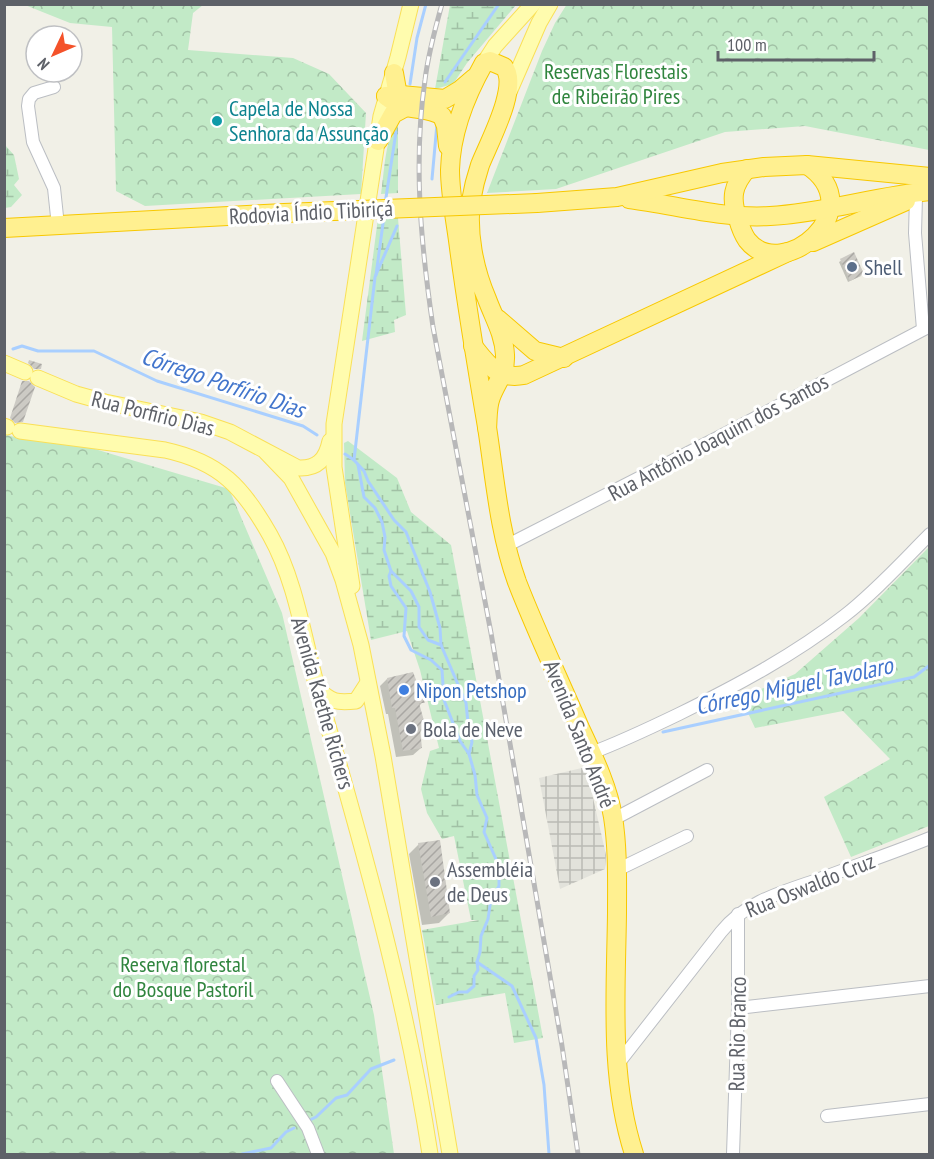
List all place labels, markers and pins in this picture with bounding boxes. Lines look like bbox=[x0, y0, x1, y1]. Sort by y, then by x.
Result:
place label: Capela de Nossa Senhora da Assunção bbox=[229, 94, 389, 147]
marker: Capela de Nossa Senhora da Assunção bbox=[210, 114, 224, 128]
place label: Shell bbox=[864, 253, 903, 281]
marker: Shell bbox=[845, 260, 859, 274]
place label: Nipon Petshop bbox=[416, 676, 527, 704]
marker: Nipon Petshop bbox=[397, 683, 411, 697]
place label: Bola de Neve bbox=[423, 715, 523, 743]
marker: Bola de Neve bbox=[404, 722, 418, 736]
place label: Assembléia de Deus bbox=[447, 855, 533, 908]
marker: Assembléia de Deus bbox=[428, 875, 442, 889]

